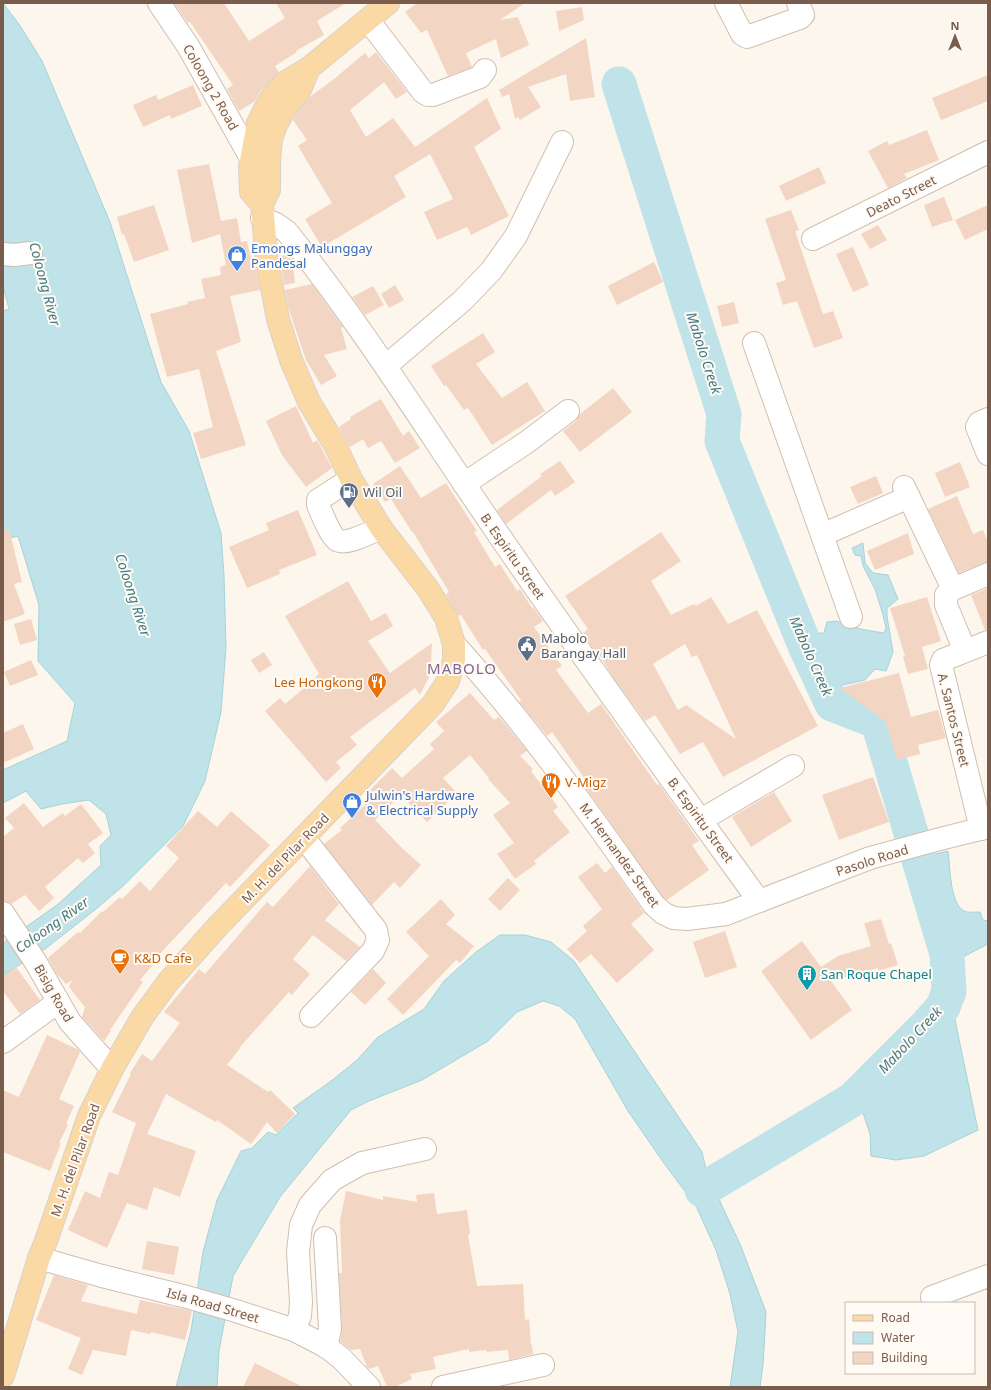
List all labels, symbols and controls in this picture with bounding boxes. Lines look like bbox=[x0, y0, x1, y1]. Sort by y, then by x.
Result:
north arrow bbox=[935, 16, 975, 56]
text: N bbox=[951, 18, 959, 33]
street label: Coloong 2 Road bbox=[179, 41, 243, 133]
street label: Deato Street bbox=[863, 171, 939, 221]
place label: Emongs Malunggay Pandesal bbox=[251, 239, 373, 272]
water label: Coloong River bbox=[25, 240, 66, 328]
shop icon: Emongs Malunggay Pandesal bbox=[226, 244, 248, 272]
water label: Mabolo Creek bbox=[682, 309, 727, 397]
fuel station icon: Wil Oil bbox=[338, 481, 360, 509]
place label: Wil Oil bbox=[363, 483, 402, 501]
street label: B. Espiritu Street bbox=[477, 509, 550, 603]
water label: Coloong River bbox=[111, 551, 156, 639]
water label: Mabolo Creek bbox=[785, 613, 838, 700]
place label: Mabolo Barangay Hall bbox=[541, 629, 626, 662]
public building icon: Mabolo Barangay Hall bbox=[516, 634, 538, 662]
district label: MABOLO bbox=[427, 658, 497, 678]
restaurant icon: Lee Hongkong bbox=[366, 671, 388, 699]
street label: A. Santos Street bbox=[934, 671, 974, 769]
place label: Lee Hongkong bbox=[274, 673, 363, 691]
restaurant icon: V-Migz bbox=[540, 771, 562, 799]
place label: V-Migz bbox=[565, 773, 606, 791]
street label: B. Espiritu Street bbox=[664, 774, 738, 866]
place label: Julwin's Hardware & Electrical Supply bbox=[364, 786, 478, 819]
shop icon: Julwin's Hardware & Electrical Supply bbox=[341, 791, 363, 819]
street label: M. Hernandez Street bbox=[576, 799, 664, 911]
street label: M. H. del Pilar Road bbox=[237, 809, 333, 907]
street label: Pasolo Road bbox=[834, 840, 910, 880]
water label: Coloong River bbox=[11, 892, 93, 957]
cafe icon: K&D Cafe bbox=[109, 947, 131, 975]
place label: K&D Cafe bbox=[134, 949, 192, 967]
street label: Bisig Road bbox=[30, 961, 78, 1025]
building icon: San Roque Chapel bbox=[796, 963, 818, 991]
place label: San Roque Chapel bbox=[821, 965, 932, 983]
water label: Mabolo Creek bbox=[874, 1001, 946, 1077]
street label: M. H. del Pilar Road bbox=[46, 1101, 104, 1219]
street label: Isla Road Street bbox=[165, 1283, 262, 1327]
legend bbox=[845, 1302, 975, 1374]
text: Road bbox=[881, 1309, 910, 1326]
text: Water bbox=[881, 1329, 915, 1346]
text: Building bbox=[881, 1349, 928, 1366]

